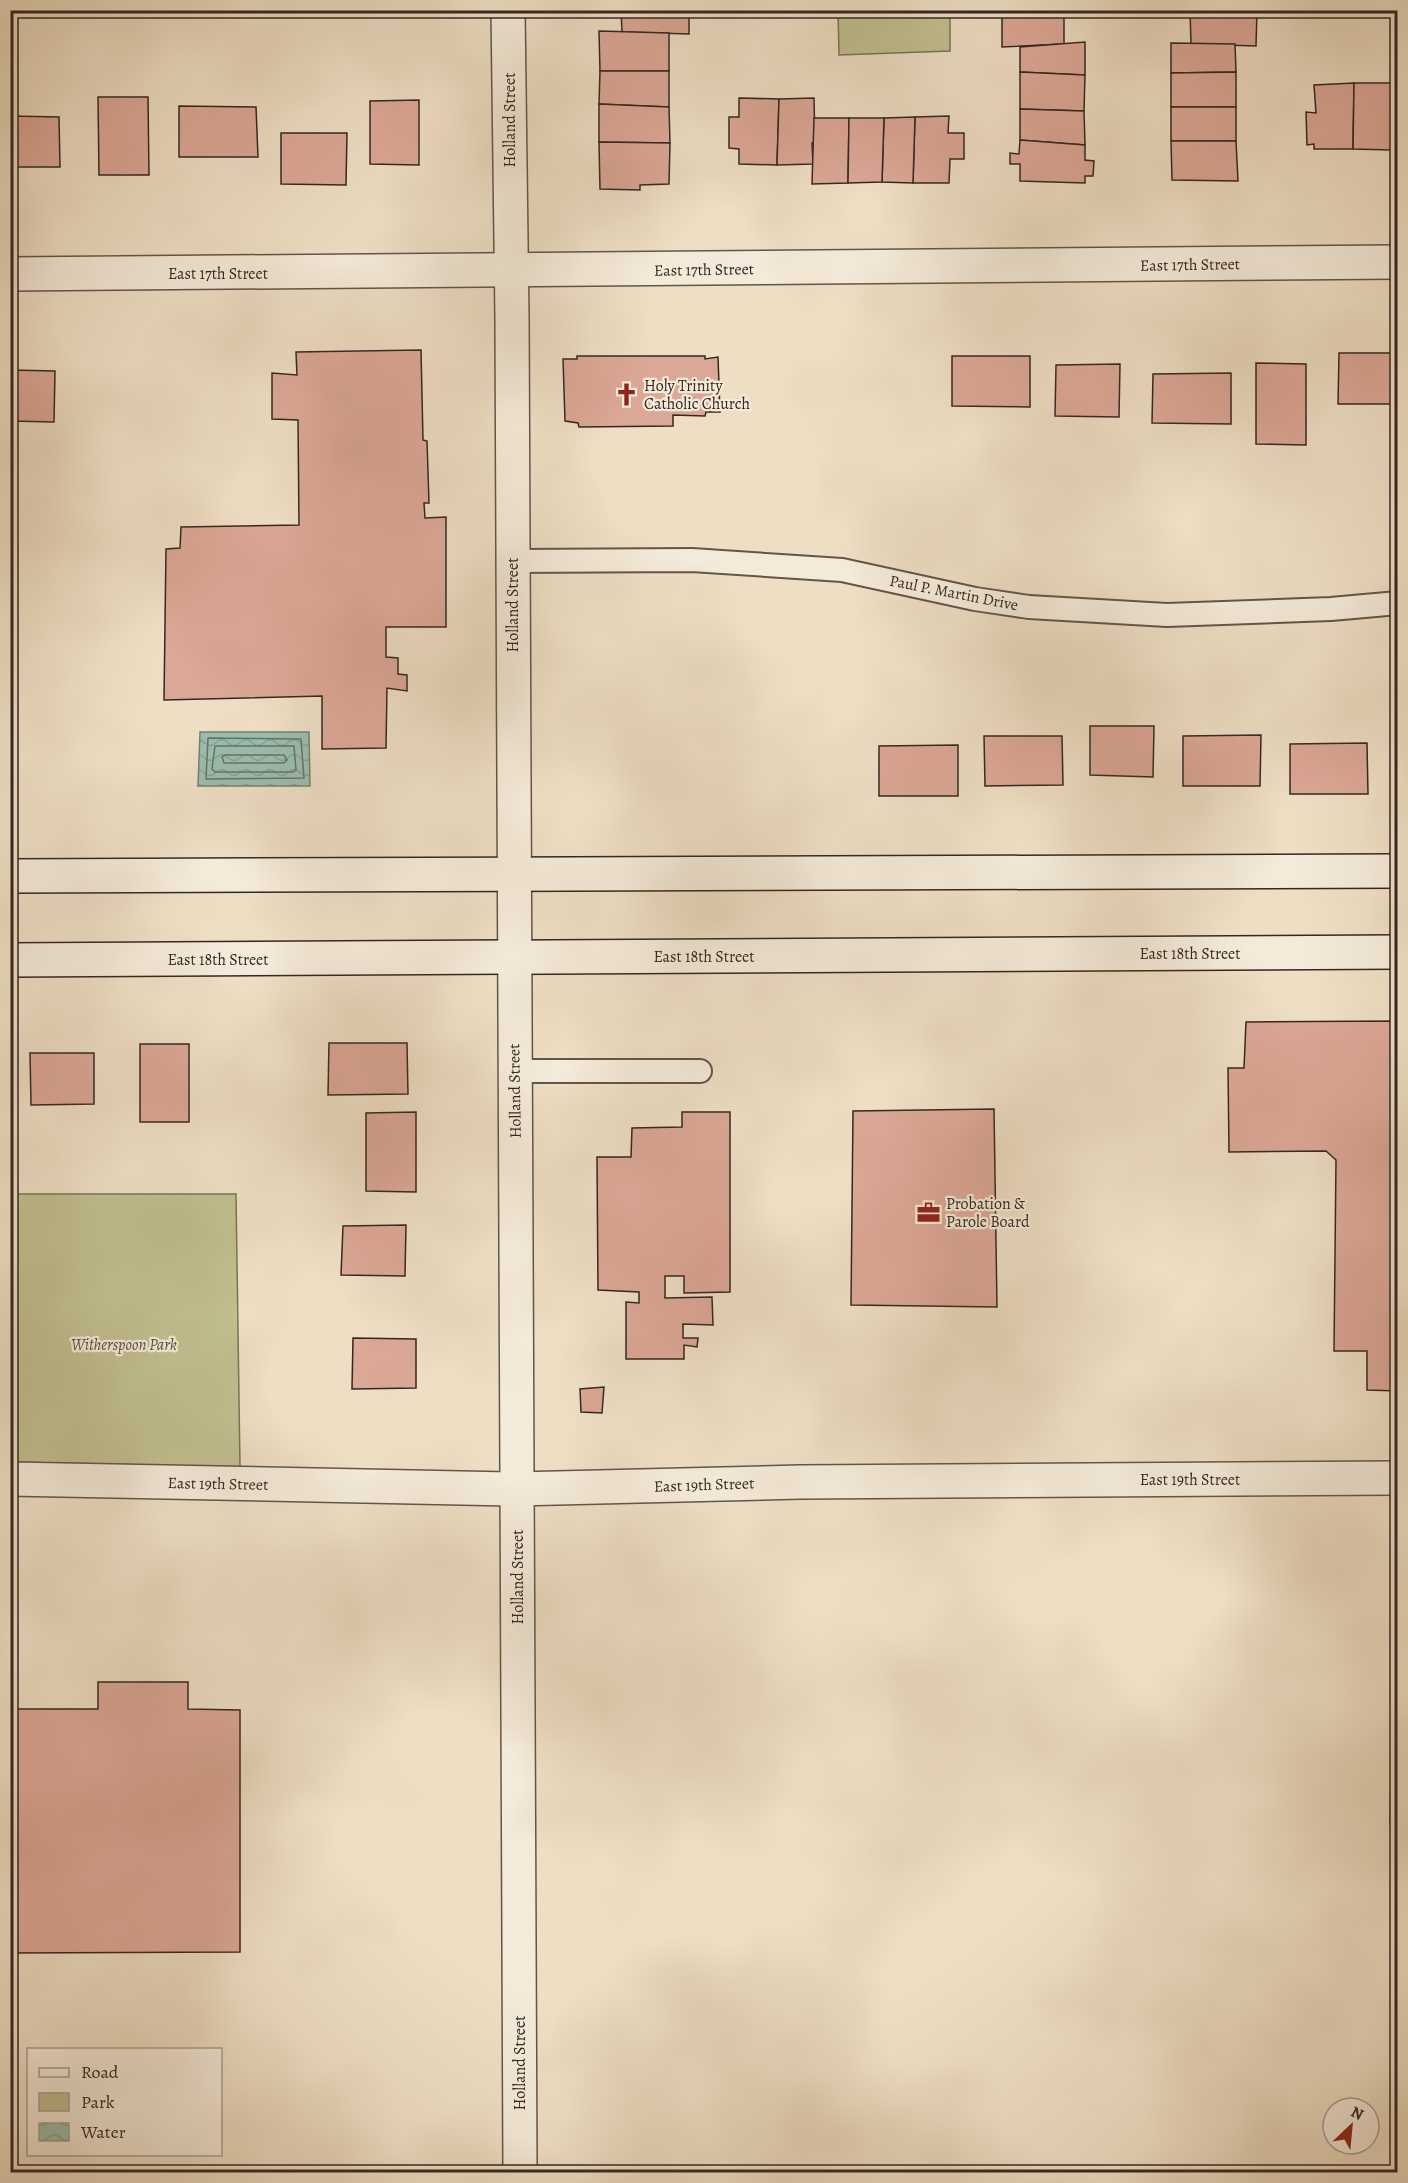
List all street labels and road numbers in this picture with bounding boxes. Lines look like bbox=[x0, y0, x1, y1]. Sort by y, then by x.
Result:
street label: Holland Street bbox=[499, 73, 521, 167]
street label: East 17th Street bbox=[1140, 253, 1240, 277]
street label: East 17th Street bbox=[654, 258, 754, 282]
street label: East 17th Street bbox=[168, 263, 268, 285]
street label: Holland Street bbox=[502, 558, 524, 652]
street label: Paul P. Martin Drive bbox=[888, 570, 1020, 616]
street label: East 18th Street bbox=[1139, 943, 1241, 965]
street label: East 18th Street bbox=[653, 946, 755, 968]
street label: East 18th Street bbox=[167, 949, 269, 971]
street label: Holland Street bbox=[503, 1043, 527, 1139]
street label: East 19th Street bbox=[1140, 1469, 1240, 1491]
street label: East 19th Street bbox=[168, 1472, 268, 1496]
street label: East 19th Street bbox=[653, 1472, 755, 1498]
street label: Holland Street bbox=[507, 1530, 529, 1624]
street label: Holland Street bbox=[509, 2016, 531, 2110]

